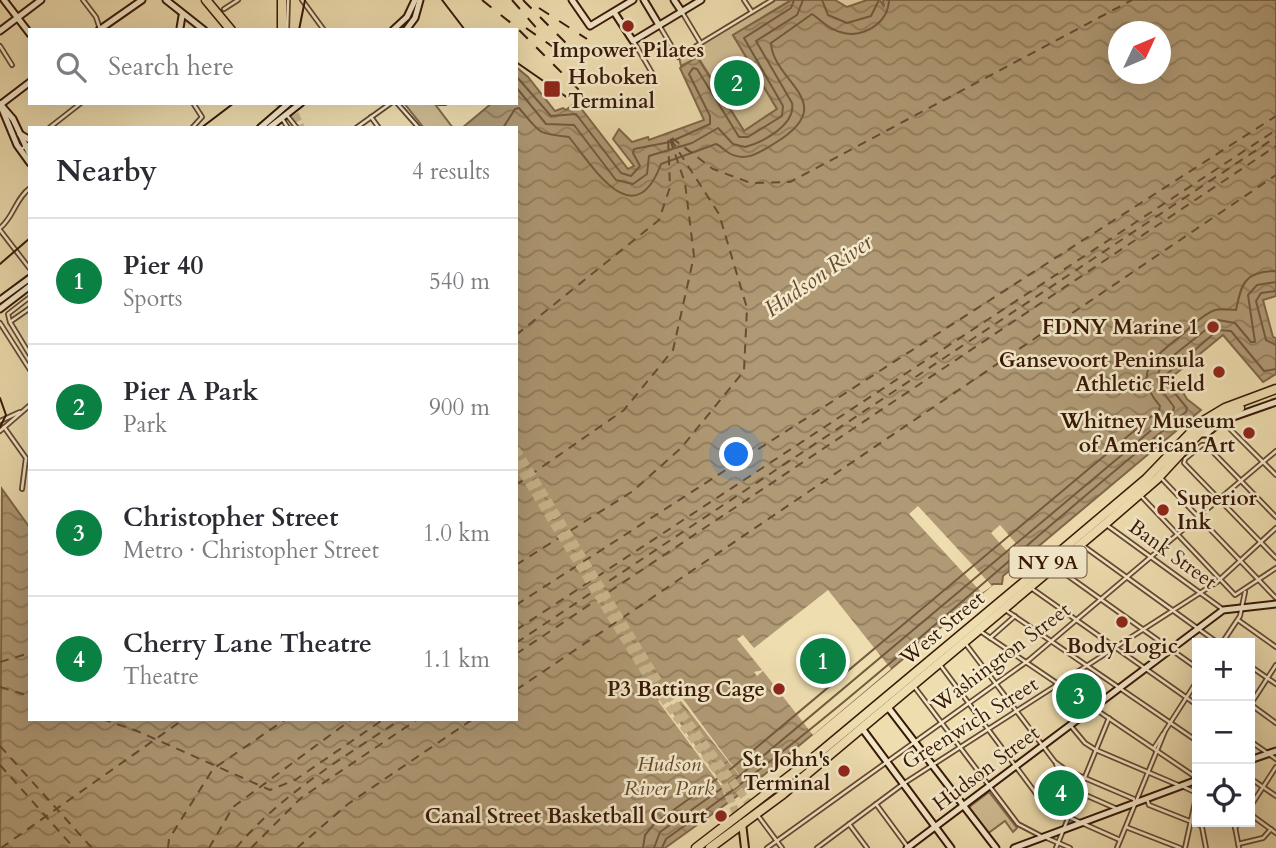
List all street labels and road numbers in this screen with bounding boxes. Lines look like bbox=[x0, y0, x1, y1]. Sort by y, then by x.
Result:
street label: Bank Street bbox=[1123, 512, 1223, 597]
road number: NY 9A bbox=[1010, 547, 1086, 578]
street label: West Street bbox=[893, 584, 991, 673]
street label: Washington Street bbox=[925, 595, 1077, 720]
street label: Greenwich Street bbox=[897, 670, 1044, 777]
street label: Hudson Street bbox=[927, 718, 1046, 818]

